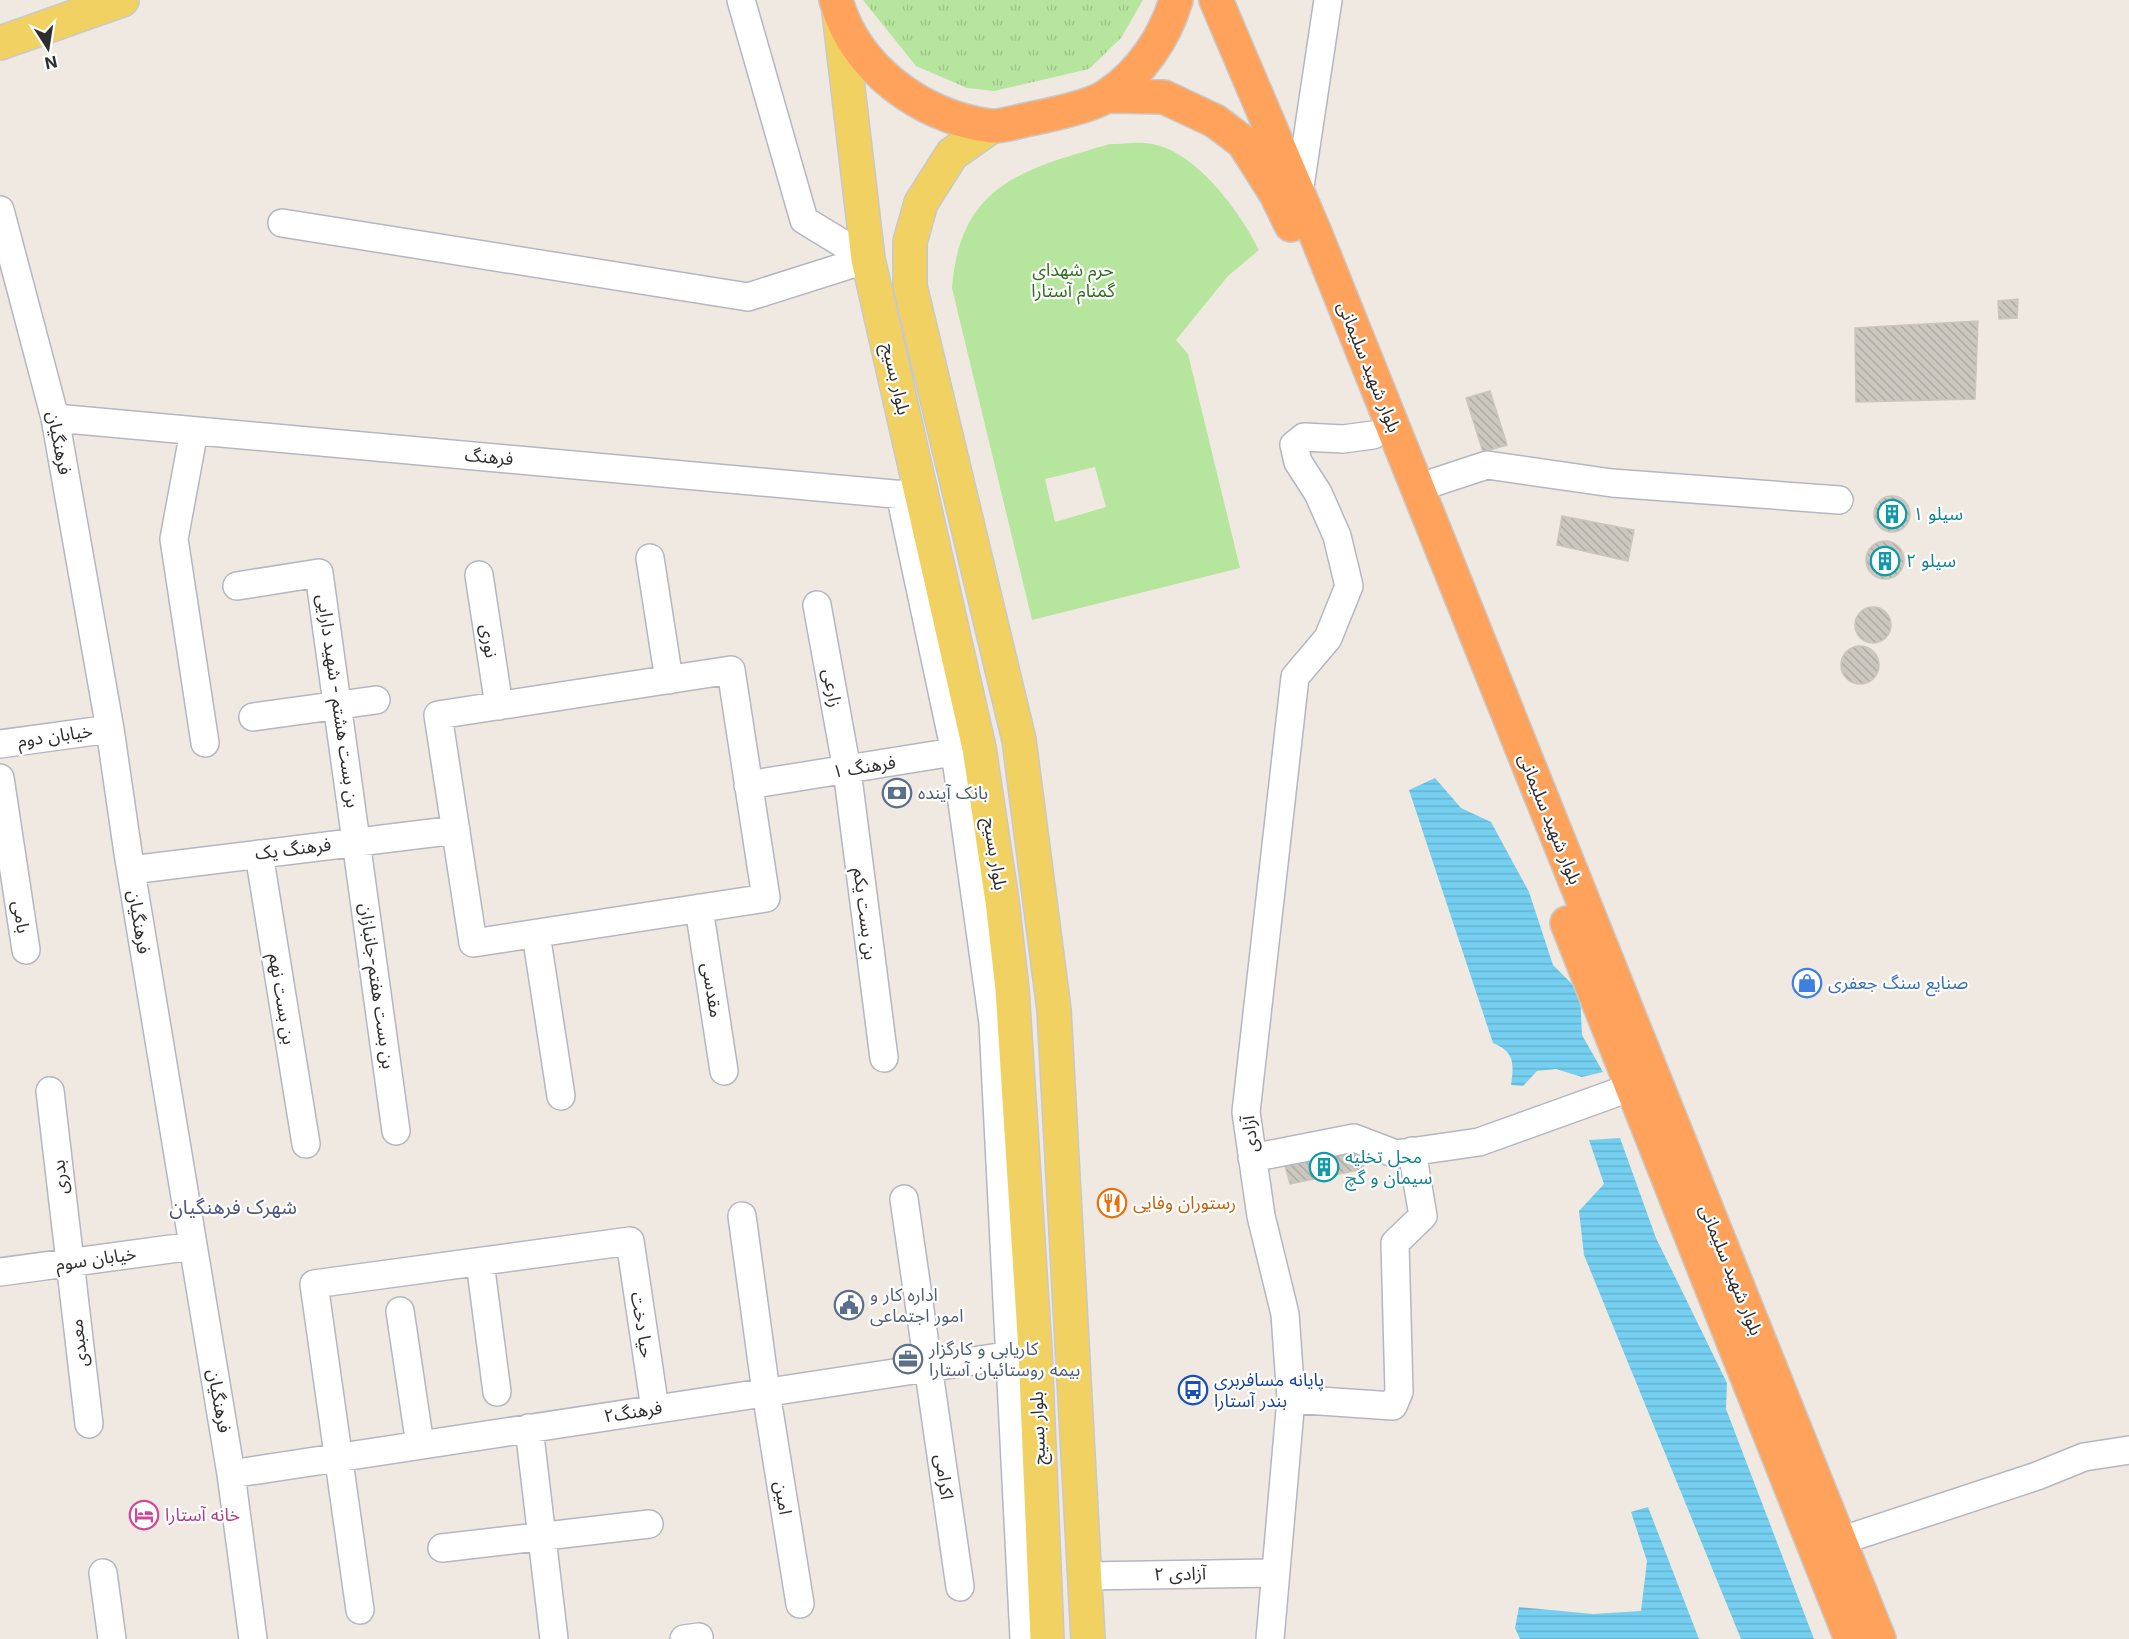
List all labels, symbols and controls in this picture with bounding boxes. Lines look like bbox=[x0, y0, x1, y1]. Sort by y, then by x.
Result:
north arrow bbox=[18, 18, 78, 78]
text: N bbox=[43, 52, 59, 74]
park label: حرم شهدای گمنام آستارا bbox=[1031, 259, 1115, 305]
street label: بلوار شهید سلیمانی bbox=[1333, 298, 1405, 436]
street label: بلوار بسیج bbox=[875, 341, 915, 418]
street label: فرهنگیان bbox=[42, 409, 76, 477]
street label: فرهنگ bbox=[464, 444, 514, 470]
building icon: سیلو ۱ bbox=[1876, 498, 1908, 530]
place label: سیلو ۱ bbox=[1913, 503, 1963, 525]
building icon: سیلو ۲ bbox=[1869, 545, 1901, 577]
place label: سیلو ۲ bbox=[1906, 550, 1956, 572]
street label: بن بست هشتم - شهید دارایی bbox=[310, 593, 364, 809]
street label: نوری bbox=[476, 623, 502, 659]
street label: زارعی bbox=[818, 667, 846, 709]
street label: خیابان دوم bbox=[16, 720, 94, 755]
street label: بلوار شهید سلیمانی bbox=[1514, 750, 1586, 888]
street label: فرهنگ ۱ bbox=[831, 751, 897, 783]
bank icon: بانک آینده bbox=[881, 777, 913, 809]
place label: بانک آینده bbox=[918, 782, 988, 803]
street label: بلوار بسیج bbox=[976, 816, 1012, 892]
street label: فرهنگ یک bbox=[254, 833, 332, 865]
street label: بن بست یکم bbox=[846, 867, 882, 962]
street label: فرهنگیان bbox=[123, 888, 155, 956]
street label: بامی bbox=[8, 899, 34, 935]
street label: بن بست هفتم-جانبازان bbox=[352, 902, 400, 1071]
street label: بن بست نهم bbox=[262, 952, 300, 1046]
street label: مقدسی bbox=[697, 961, 727, 1019]
shop icon: صنایع سنگ جعفری bbox=[1791, 967, 1823, 999]
place label: صنایع سنگ جعفری bbox=[1828, 972, 1968, 997]
street label: آزادی bbox=[1237, 1114, 1263, 1154]
place label: محل تخلیه سیمان و گچ bbox=[1345, 1146, 1432, 1191]
building icon: محل تخلیه سیمان و گچ bbox=[1308, 1151, 1340, 1183]
street label: بدری bbox=[47, 1159, 73, 1195]
restaurant icon: رستوران وفایی bbox=[1096, 1187, 1128, 1219]
place label: رستوران وفایی bbox=[1133, 1192, 1236, 1214]
district label: شهرک فرهنگیان bbox=[169, 1195, 297, 1219]
street label: بلوار شهید سلیمانی bbox=[1695, 1201, 1767, 1339]
street label: خیابان سوم bbox=[54, 1242, 138, 1279]
place label: اداره کار و امور اجتماعی bbox=[870, 1284, 963, 1327]
public building icon: اداره کار و امور اجتماعی bbox=[833, 1289, 865, 1321]
street label: حیا دخت bbox=[627, 1290, 658, 1359]
street label: معبدی bbox=[65, 1318, 93, 1368]
place label: کاریابی و کارگزار بیمه روستائیان آستارا bbox=[928, 1338, 1080, 1381]
office icon: کاریابی و کارگزار بیمه روستائیان آستارا bbox=[892, 1343, 924, 1375]
street label: فرهنگیان bbox=[203, 1367, 235, 1435]
place label: پایانه مسافربری بندر آستارا bbox=[1214, 1369, 1324, 1412]
bus stop icon: پایانه مسافربری بندر آستارا bbox=[1177, 1374, 1209, 1406]
street label: بلوار بسیج bbox=[1026, 1391, 1052, 1465]
street label: فرهنگ۲ bbox=[602, 1397, 664, 1427]
street label: اکرامی bbox=[930, 1453, 958, 1501]
street label: امین bbox=[770, 1480, 796, 1516]
hotel icon: خانه آستارا bbox=[128, 1499, 160, 1531]
place label: خانه آستارا bbox=[165, 1504, 240, 1526]
street label: آزادی ۲ bbox=[1154, 1563, 1207, 1585]

